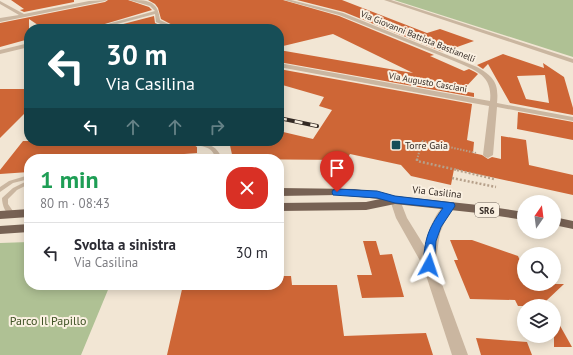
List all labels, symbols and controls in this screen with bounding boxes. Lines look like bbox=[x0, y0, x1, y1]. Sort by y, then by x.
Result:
street label: Via Giovanni Battista Bastianelli bbox=[358, 7, 477, 64]
text: 30 m bbox=[106, 36, 167, 73]
icon: left bbox=[40, 40, 92, 92]
street label: Via Augusto Casciani bbox=[387, 70, 468, 94]
text: Via Casilina bbox=[106, 72, 195, 95]
icon: left bbox=[80, 116, 102, 138]
icon: ahead bbox=[122, 116, 144, 138]
icon: ahead bbox=[164, 116, 186, 138]
icon: right bbox=[206, 116, 228, 138]
marker: Torre Gaia bbox=[390, 139, 402, 151]
place label: Torre Gaia bbox=[405, 139, 448, 152]
pin bbox=[320, 151, 354, 192]
icon: arrive bbox=[326, 157, 348, 179]
text: 1 min bbox=[40, 164, 99, 195]
button: close bbox=[226, 167, 268, 209]
street label: Via Casilina bbox=[411, 183, 462, 201]
text: 80 m · 08:43 bbox=[40, 195, 110, 212]
north arrow bbox=[517, 195, 561, 239]
map controls bbox=[517, 195, 561, 343]
road number: SR6 bbox=[475, 203, 499, 217]
text: Svolta a sinistra bbox=[74, 235, 176, 254]
icon: left bbox=[40, 242, 62, 264]
text: 30 m bbox=[235, 243, 268, 262]
position arrow bbox=[408, 244, 450, 286]
button: search bbox=[517, 247, 561, 291]
text: Via Casilina bbox=[74, 254, 138, 271]
button: layers bbox=[517, 299, 561, 343]
park label: Parco Il Papillo bbox=[10, 313, 86, 328]

